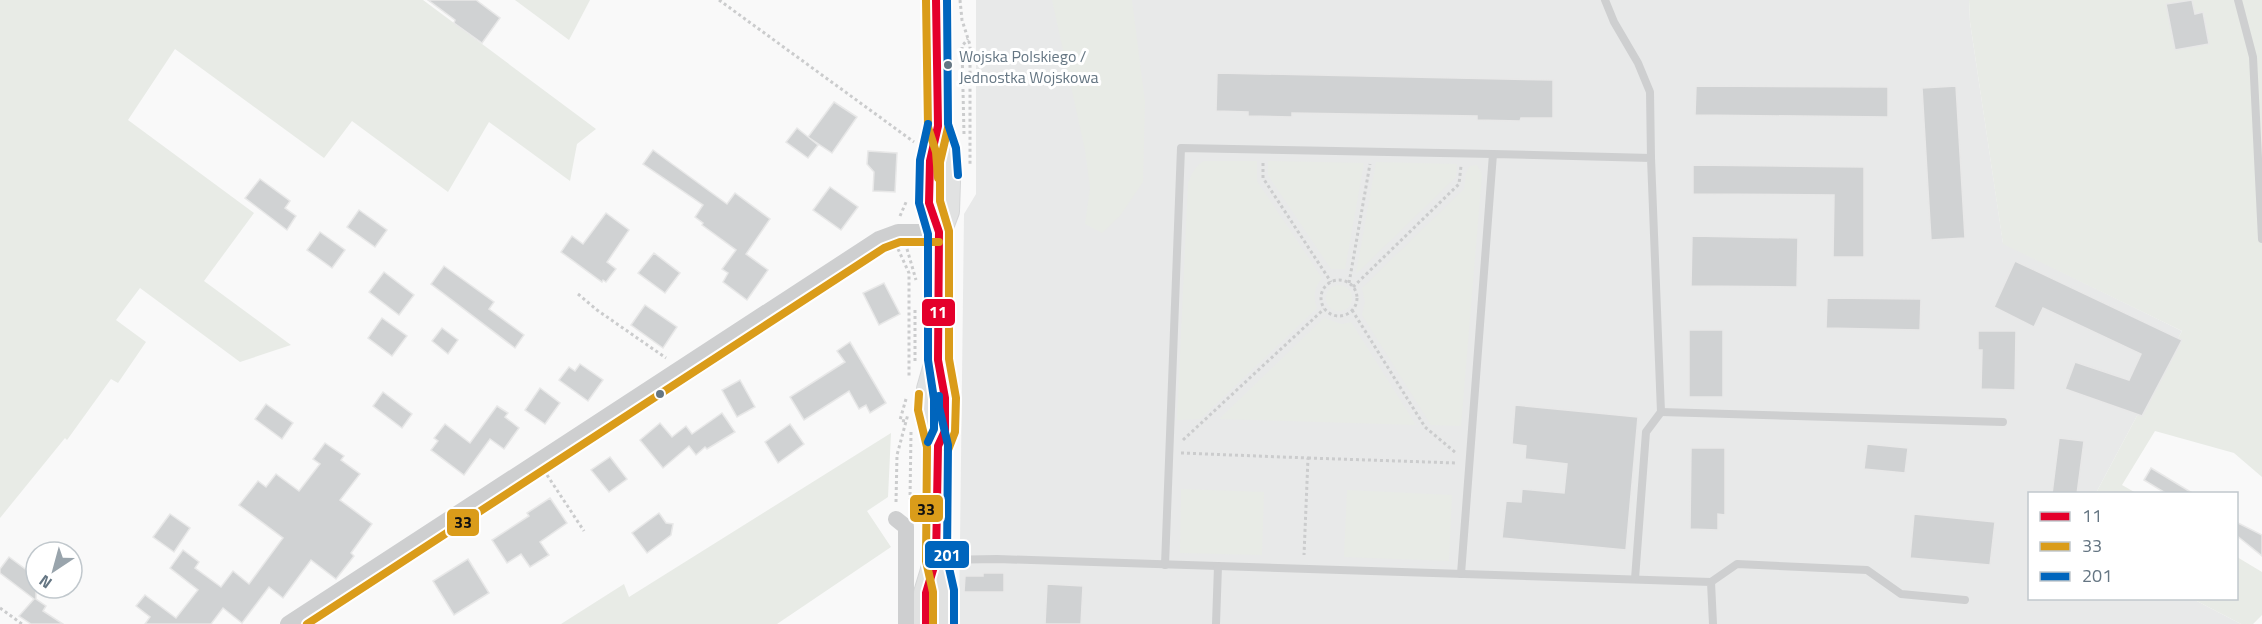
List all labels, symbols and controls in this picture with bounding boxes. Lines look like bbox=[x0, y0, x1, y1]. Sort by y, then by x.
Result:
place label: Wojska Polskiego / Jednostka Wojskowa bbox=[959, 44, 1099, 89]
marker: Wojska Polskiego / Jednostka Wojskowa bbox=[942, 59, 954, 71]
line badge: 11 bbox=[921, 298, 956, 327]
text: 11 bbox=[929, 300, 947, 324]
unlabelled marker bbox=[654, 388, 666, 400]
legend bbox=[2028, 492, 2238, 600]
line badge: 33 bbox=[909, 494, 944, 523]
text: 33 bbox=[917, 497, 935, 521]
text: 11 bbox=[2082, 502, 2102, 529]
line badge: 33 bbox=[446, 508, 480, 537]
text: 33 bbox=[454, 510, 472, 534]
text: 33 bbox=[2082, 532, 2102, 559]
north arrow bbox=[24, 540, 84, 600]
line badge: 201 bbox=[924, 540, 970, 569]
text: 201 bbox=[934, 543, 960, 567]
text: 201 bbox=[2082, 562, 2112, 589]
text: N bbox=[34, 569, 57, 595]

